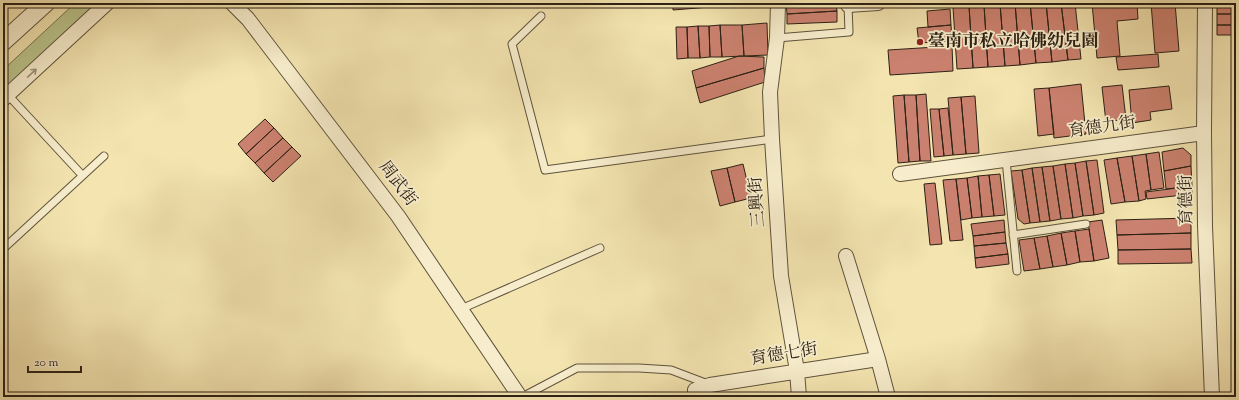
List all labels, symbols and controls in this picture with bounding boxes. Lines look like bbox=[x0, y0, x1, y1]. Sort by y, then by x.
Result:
place label: 臺南市私立哈佛幼兒園 bbox=[928, 30, 1098, 54]
marker: 臺南市私立哈佛幼兒園 bbox=[915, 37, 925, 47]
one-way arrow bbox=[27, 68, 37, 78]
street label: 育德九街 bbox=[1067, 111, 1137, 145]
street label: 周武街 bbox=[372, 156, 422, 212]
street label: 育德街 bbox=[1175, 174, 1199, 226]
street label: 三興街 bbox=[744, 176, 772, 228]
street label: 育德七街 bbox=[749, 338, 819, 372]
scale bar bbox=[28, 348, 81, 374]
text: 20 m bbox=[34, 354, 59, 372]

